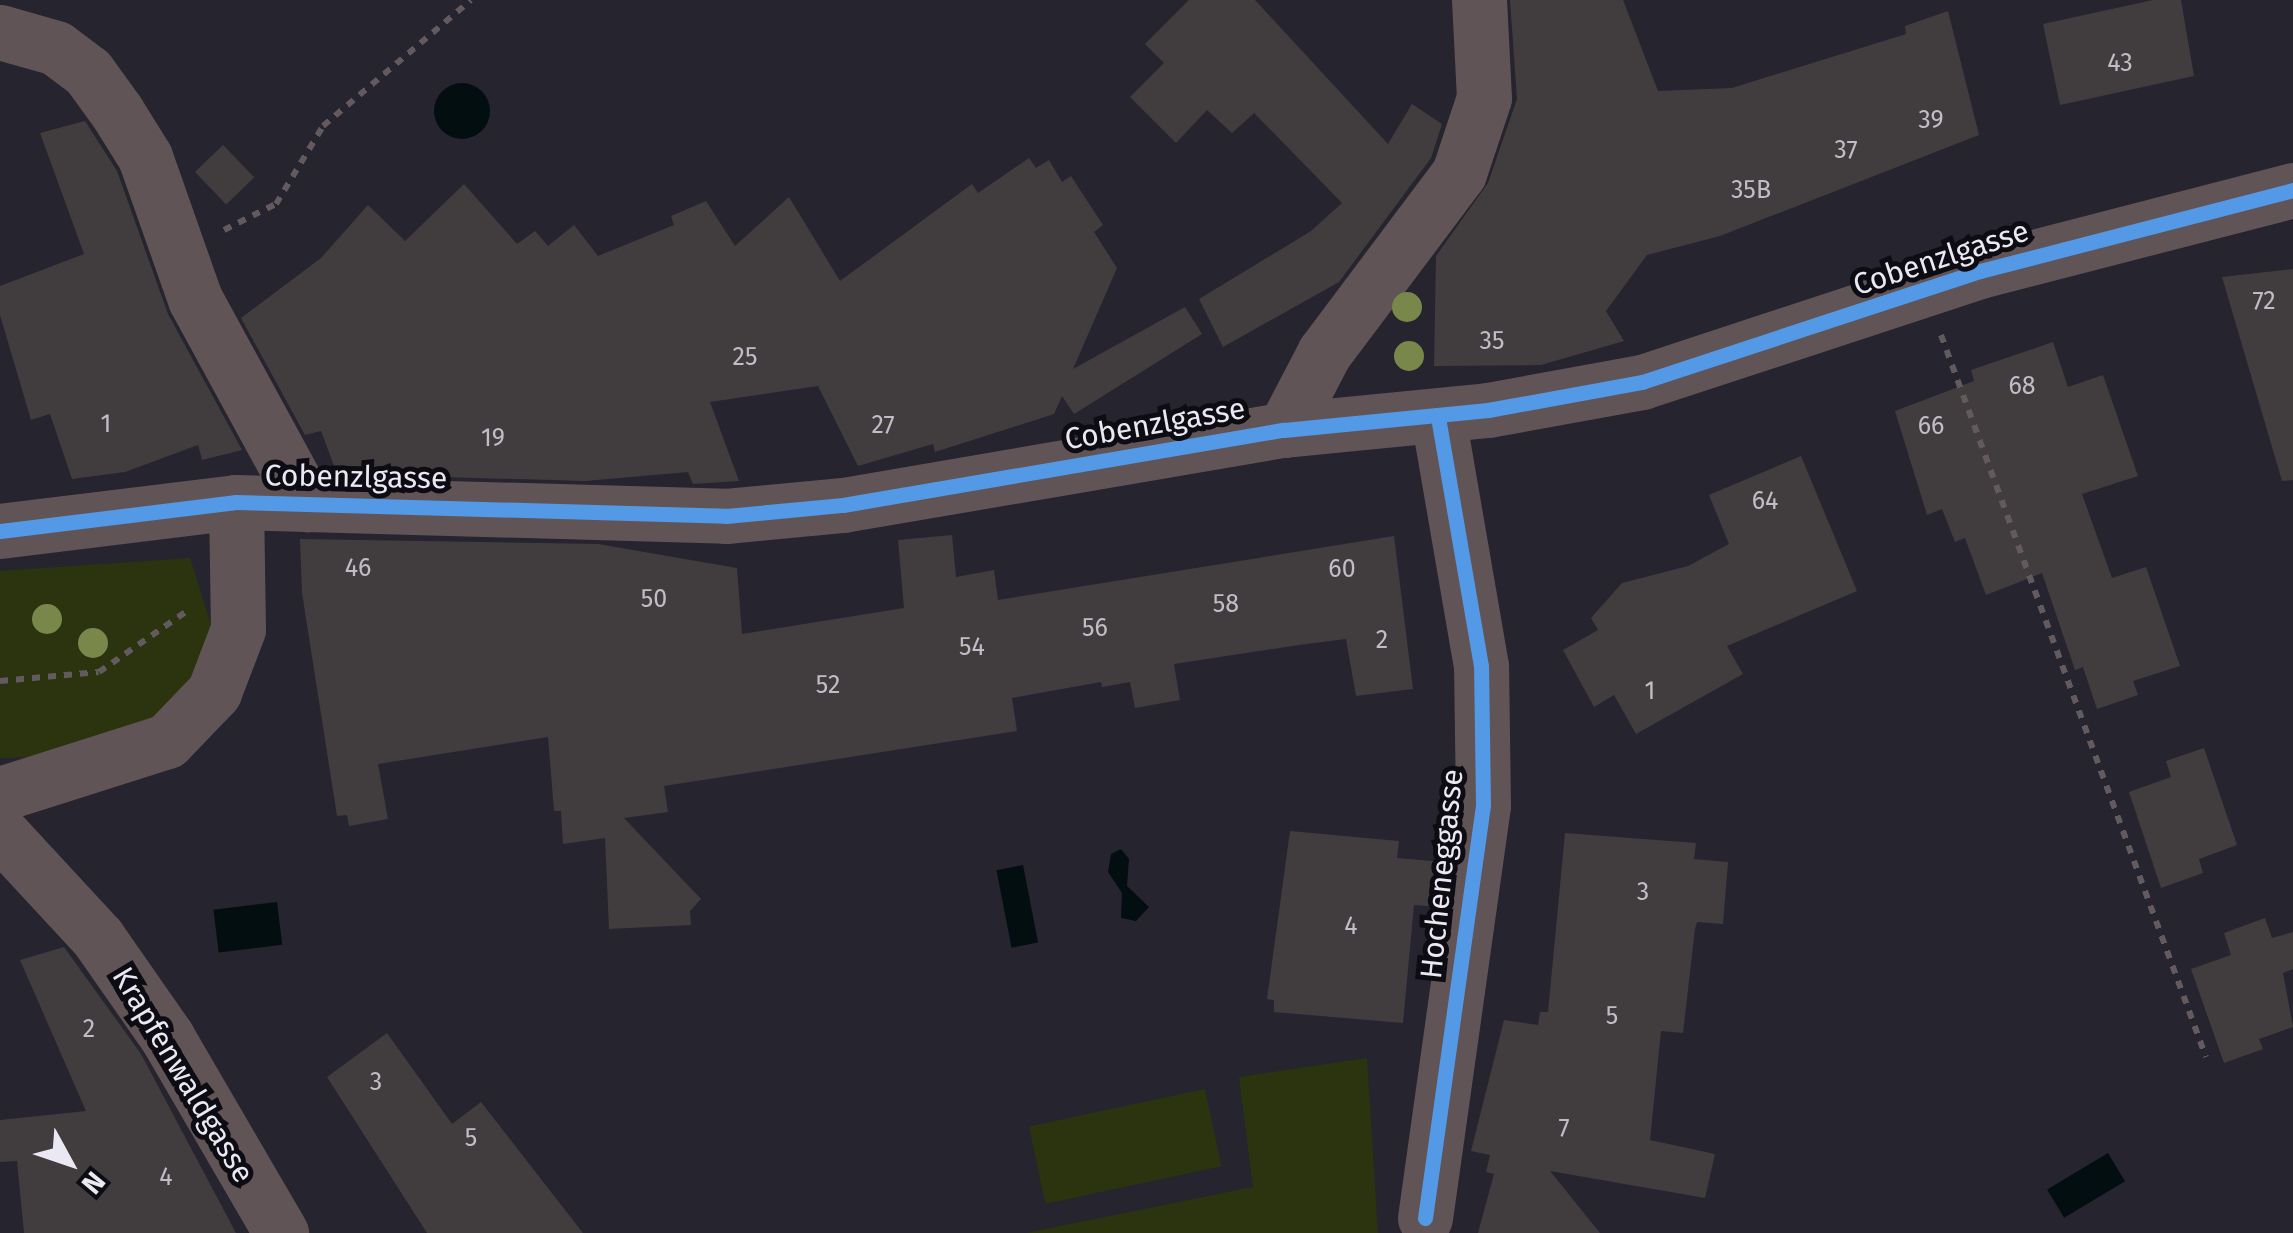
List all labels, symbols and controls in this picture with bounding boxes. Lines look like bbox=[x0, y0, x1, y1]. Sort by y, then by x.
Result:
house number: 43 bbox=[2107, 48, 2133, 78]
house number: 39 bbox=[1918, 105, 1944, 135]
house number: 37 bbox=[1834, 135, 1858, 165]
house number: 35B bbox=[1731, 175, 1771, 205]
street label: Cobenzlgasse bbox=[1849, 213, 2033, 303]
house number: 72 bbox=[2252, 286, 2276, 316]
house number: 35 bbox=[1480, 326, 1504, 356]
house number: 25 bbox=[733, 342, 757, 372]
house number: 68 bbox=[2008, 371, 2036, 401]
street label: Cobenzlgasse bbox=[1062, 390, 1248, 458]
house number: 1 bbox=[101, 409, 111, 439]
house number: 27 bbox=[871, 410, 895, 440]
house number: 66 bbox=[1918, 411, 1944, 441]
house number: 19 bbox=[481, 423, 505, 453]
street label: Cobenzlgasse bbox=[264, 457, 448, 497]
house number: 64 bbox=[1752, 486, 1778, 516]
house number: 46 bbox=[345, 553, 371, 583]
house number: 60 bbox=[1328, 554, 1356, 584]
house number: 50 bbox=[641, 584, 667, 614]
house number: 58 bbox=[1213, 589, 1239, 619]
house number: 56 bbox=[1082, 613, 1108, 643]
house number: 2 bbox=[1376, 625, 1388, 655]
house number: 54 bbox=[959, 632, 985, 662]
house number: 52 bbox=[816, 670, 840, 700]
house number: 1 bbox=[1645, 676, 1655, 706]
street label: Hocheneggasse bbox=[1413, 767, 1471, 981]
house number: 3 bbox=[1637, 877, 1649, 907]
house number: 4 bbox=[1344, 911, 1358, 941]
street label: Krapfenwaldgasse bbox=[105, 961, 261, 1189]
house number: 5 bbox=[1606, 1001, 1618, 1031]
house number: 2 bbox=[83, 1014, 95, 1044]
house number: 3 bbox=[370, 1067, 382, 1097]
north arrow bbox=[20, 1113, 120, 1213]
house number: 7 bbox=[1558, 1113, 1570, 1143]
house number: 5 bbox=[465, 1123, 477, 1153]
house number: 4 bbox=[159, 1162, 173, 1192]
text: N bbox=[75, 1165, 112, 1200]

